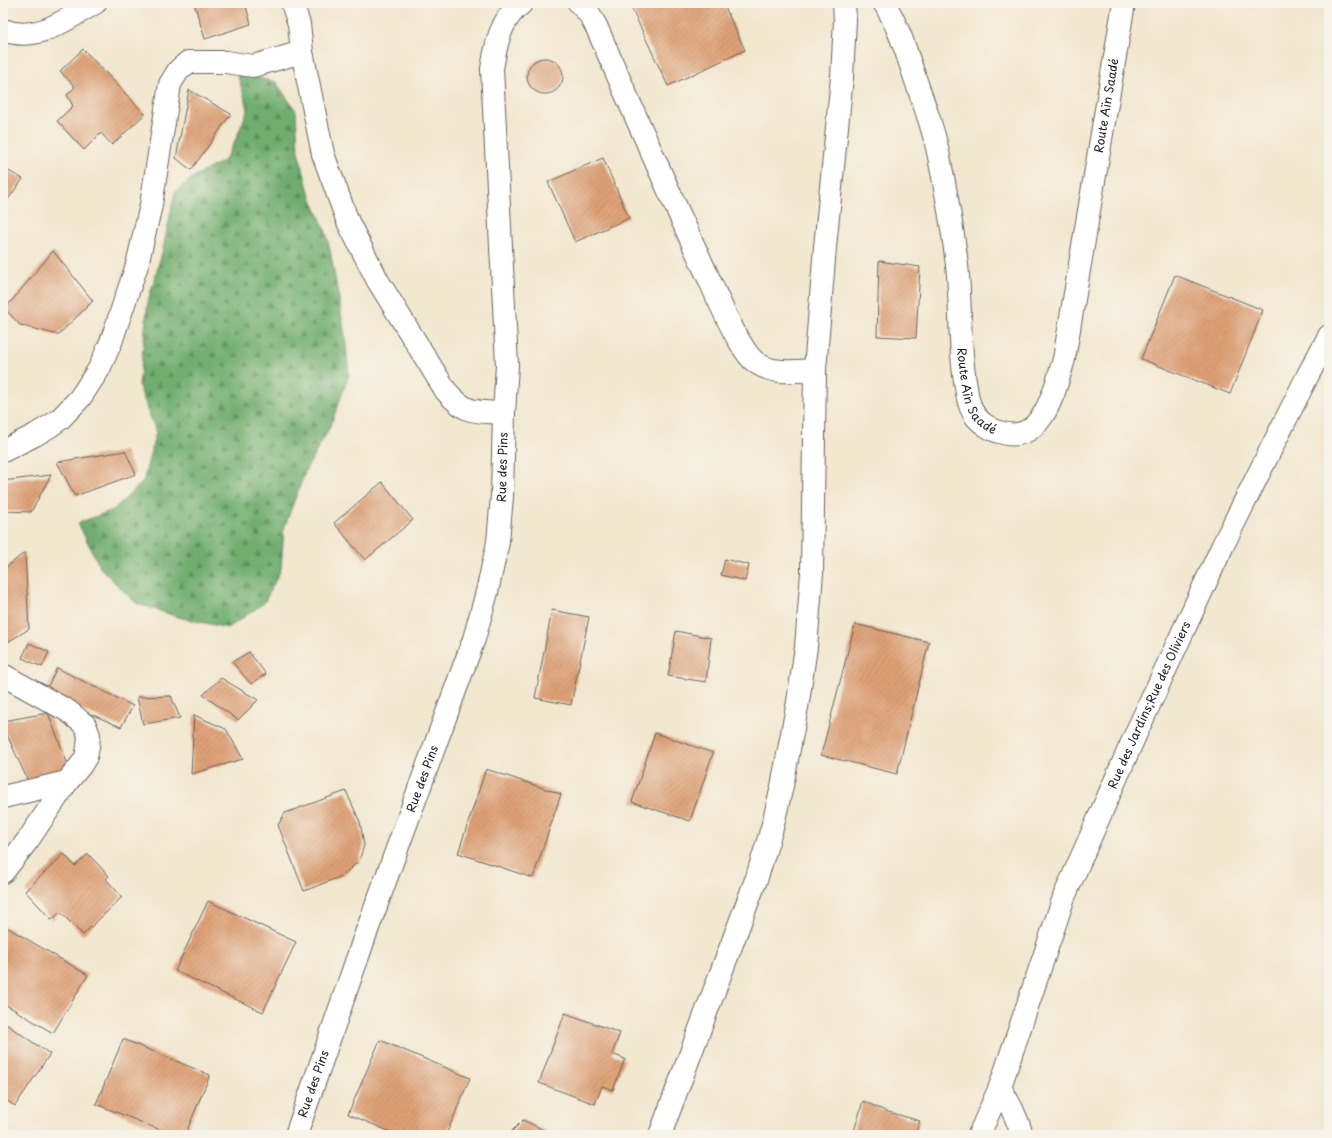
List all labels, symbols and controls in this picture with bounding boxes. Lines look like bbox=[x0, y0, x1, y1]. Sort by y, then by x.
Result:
street label: Route Aïn Saadé bbox=[1089, 57, 1123, 154]
street label: Route Aïn Saadé bbox=[953, 347, 1000, 438]
street label: Rue des Pins bbox=[492, 431, 512, 503]
street label: Rue des Jardins;Rue des Oliviers bbox=[1103, 618, 1195, 791]
street label: Rue des Pins bbox=[401, 742, 442, 815]
street label: Rue des Pins bbox=[293, 1047, 333, 1120]

